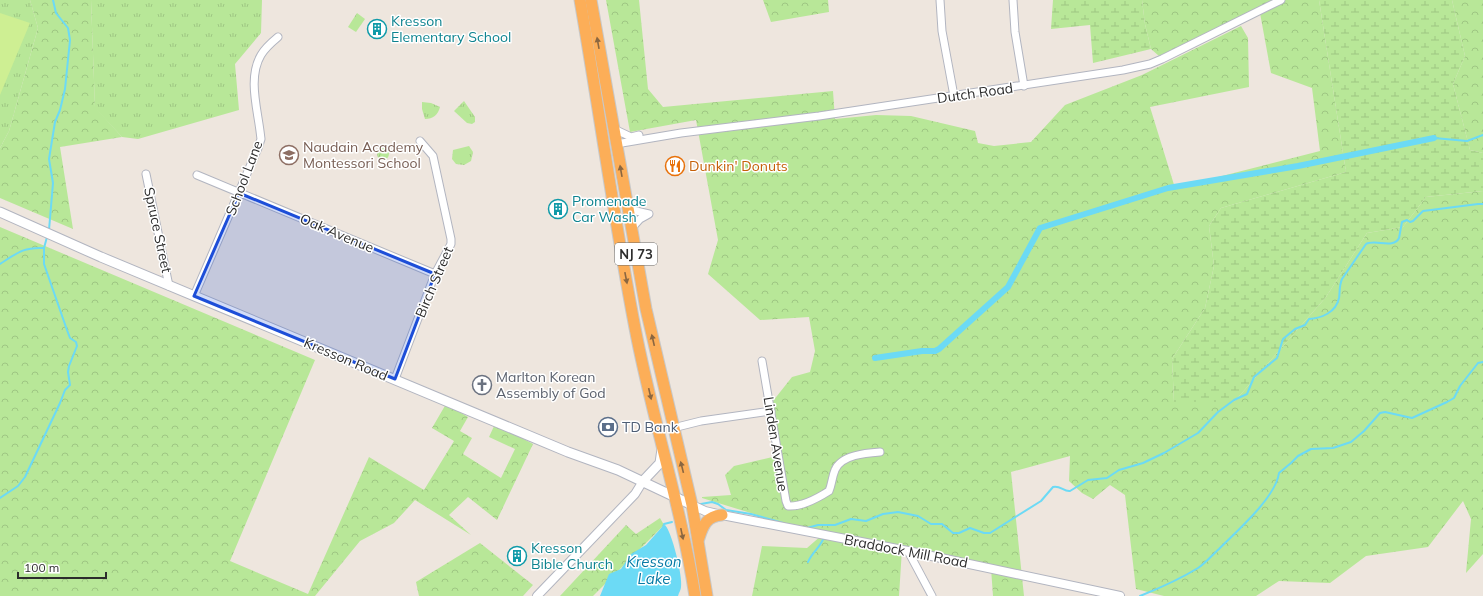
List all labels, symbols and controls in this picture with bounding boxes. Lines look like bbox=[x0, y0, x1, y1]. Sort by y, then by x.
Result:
place label: Kresson Elementary School bbox=[391, 12, 511, 46]
building icon: Kresson Elementary School bbox=[366, 18, 388, 40]
one-way arrow bbox=[595, 37, 601, 49]
street label: Dutch Road bbox=[936, 79, 1014, 107]
street label: School Lane bbox=[221, 138, 267, 218]
place label: Naudain Academy Montessori School bbox=[303, 138, 424, 172]
school or university icon: Naudain Academy Montessori School bbox=[278, 144, 300, 166]
restaurant icon: Dunkin' Donuts bbox=[664, 155, 686, 177]
place label: Dunkin' Donuts bbox=[689, 157, 788, 175]
one-way arrow bbox=[618, 165, 624, 177]
street label: Spruce Street bbox=[140, 186, 176, 275]
place label: Promenade Car Wash bbox=[572, 192, 647, 226]
building icon: Promenade Car Wash bbox=[547, 198, 569, 220]
street label: Oak Avenue bbox=[297, 209, 377, 257]
road number: NJ 73 bbox=[615, 243, 657, 265]
street label: Birch Street bbox=[411, 244, 457, 320]
one-way arrow bbox=[624, 272, 630, 284]
street label: Kresson Road bbox=[301, 333, 391, 385]
one-way arrow bbox=[650, 334, 656, 346]
place label: Marlton Korean Assembly of God bbox=[496, 368, 606, 402]
church icon: Marlton Korean Assembly of God bbox=[471, 374, 493, 396]
one-way arrow bbox=[648, 388, 654, 401]
street label: Linden Avenue bbox=[760, 395, 792, 493]
bank icon: TD Bank bbox=[597, 416, 619, 438]
place label: TD Bank bbox=[622, 418, 679, 436]
one-way arrow bbox=[679, 461, 685, 473]
one-way arrow bbox=[680, 527, 686, 540]
street label: Braddock Mill Road bbox=[843, 530, 969, 572]
place label: Kresson Bible Church bbox=[531, 539, 613, 573]
building icon: Kresson Bible Church bbox=[506, 545, 528, 567]
water label: Kresson Lake bbox=[626, 552, 682, 588]
scale bar bbox=[18, 554, 106, 580]
text: 100 m bbox=[24, 560, 59, 575]

